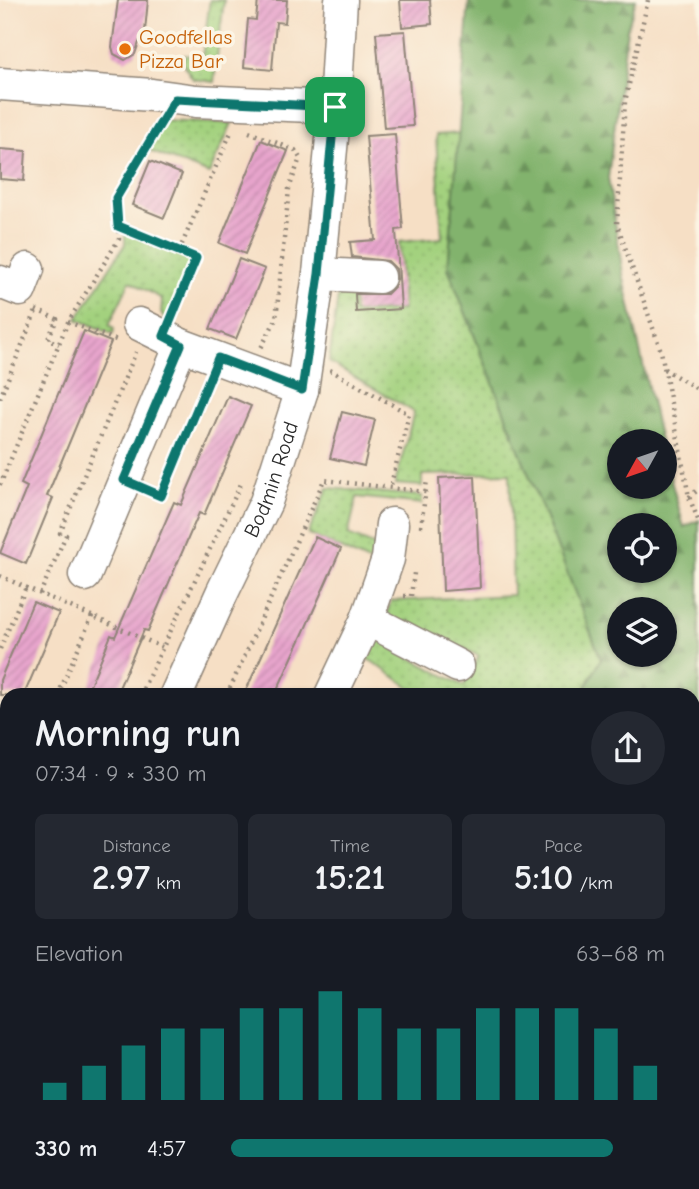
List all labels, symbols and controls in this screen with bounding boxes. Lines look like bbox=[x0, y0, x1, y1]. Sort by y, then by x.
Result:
place label: Goodfellas Pizza Bar bbox=[139, 25, 232, 73]
marker: Goodfellas Pizza Bar bbox=[117, 41, 133, 57]
pin bbox=[305, 77, 365, 137]
icon: arrive bbox=[316, 88, 354, 126]
street label: Bodmin Road bbox=[239, 419, 303, 541]
north arrow bbox=[607, 429, 677, 499]
map controls bbox=[607, 429, 677, 667]
button: locate bbox=[607, 513, 677, 583]
button: layers bbox=[607, 597, 677, 667]
button: share bbox=[591, 711, 665, 785]
text: Morning run bbox=[35, 712, 241, 756]
text: 07:34 · 9 × 330 m bbox=[35, 760, 206, 787]
text: Distance bbox=[103, 835, 171, 857]
text: Time bbox=[330, 835, 370, 857]
text: Pace bbox=[544, 835, 582, 857]
text: 2.97 bbox=[92, 857, 150, 898]
text: 15:21 bbox=[315, 857, 385, 898]
text: 5:10 bbox=[514, 857, 573, 898]
text: km bbox=[150, 872, 181, 894]
text: /km bbox=[573, 872, 613, 894]
text: Elevation bbox=[35, 940, 123, 967]
text: 63–68 m bbox=[576, 940, 665, 967]
text: 330 m bbox=[35, 1135, 97, 1162]
text: 4:57 bbox=[147, 1135, 186, 1162]

